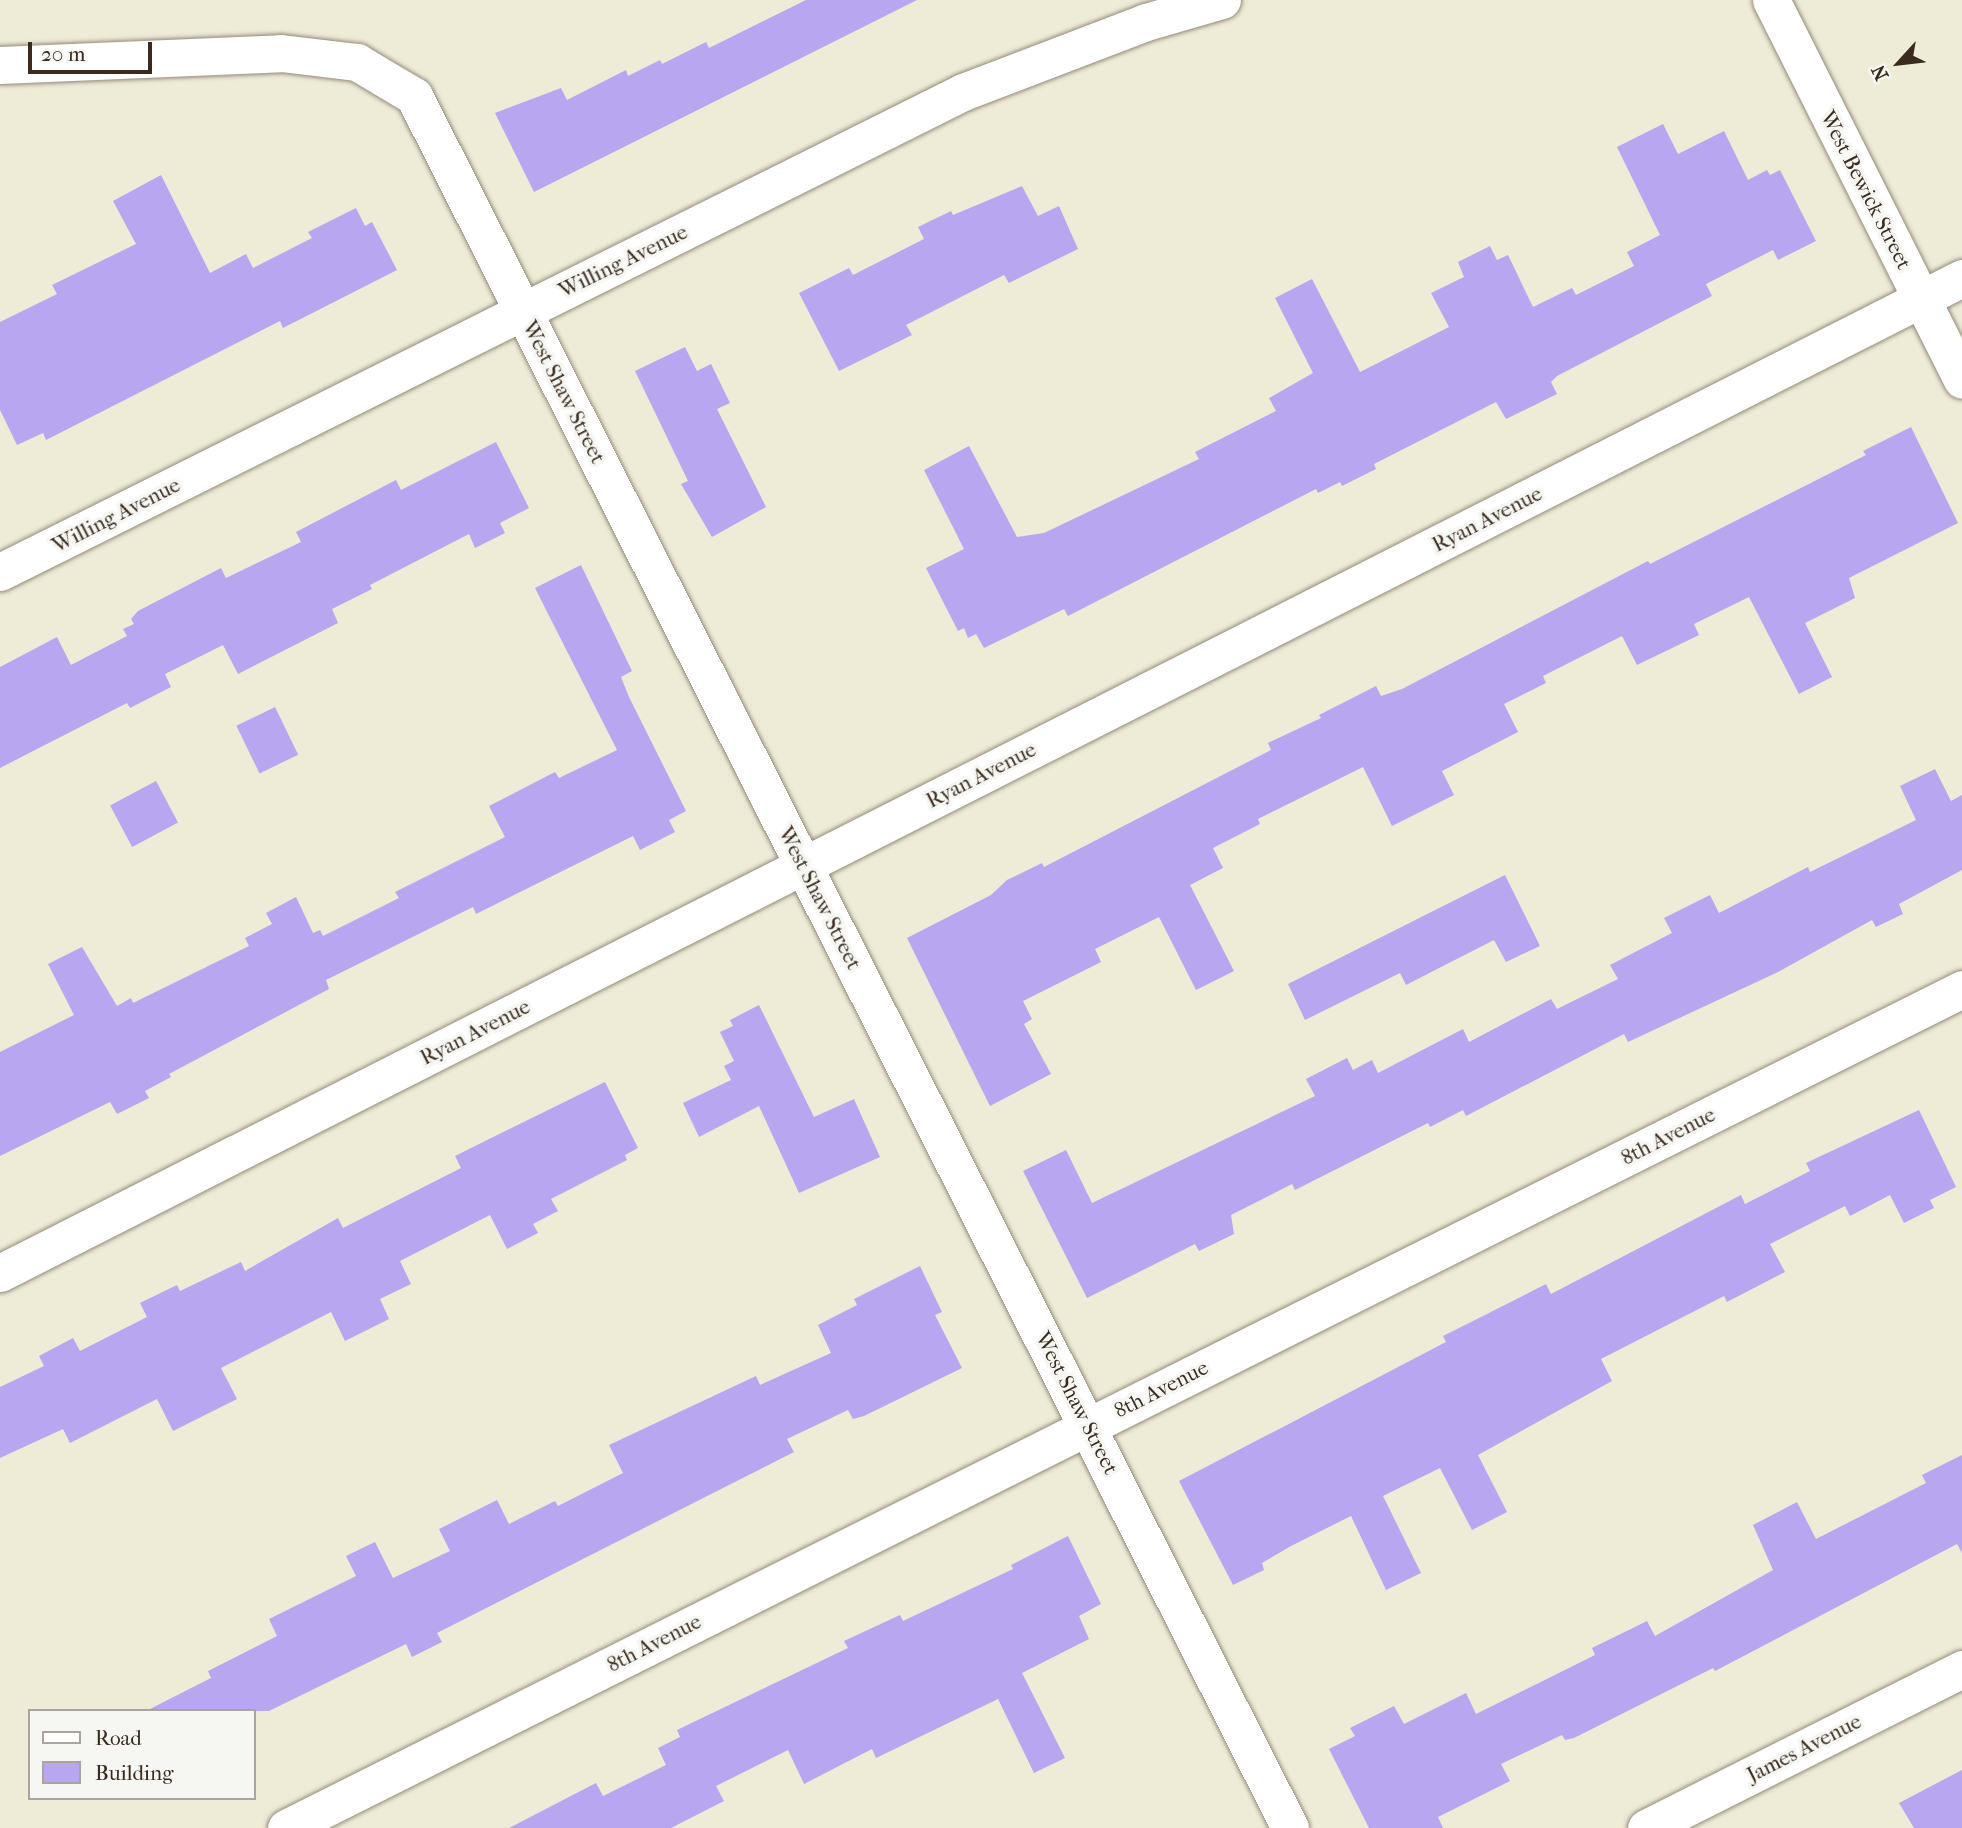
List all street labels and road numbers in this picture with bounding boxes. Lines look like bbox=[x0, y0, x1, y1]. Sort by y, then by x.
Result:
street label: West Bewick Street bbox=[1815, 106, 1917, 274]
street label: Willing Avenue bbox=[554, 219, 692, 303]
street label: West Shaw Street bbox=[517, 316, 611, 468]
street label: Willing Avenue bbox=[48, 472, 184, 558]
street label: Ryan Avenue bbox=[1428, 481, 1546, 557]
street label: Ryan Avenue bbox=[922, 737, 1040, 813]
street label: West Shaw Street bbox=[773, 822, 867, 974]
street label: Ryan Avenue bbox=[416, 994, 534, 1070]
street label: 8th Avenue bbox=[1617, 1102, 1719, 1170]
street label: West Shaw Street bbox=[1030, 1327, 1124, 1479]
street label: 8th Avenue bbox=[1110, 1355, 1212, 1423]
street label: 8th Avenue bbox=[603, 1609, 705, 1677]
street label: James Avenue bbox=[1743, 1708, 1865, 1788]

